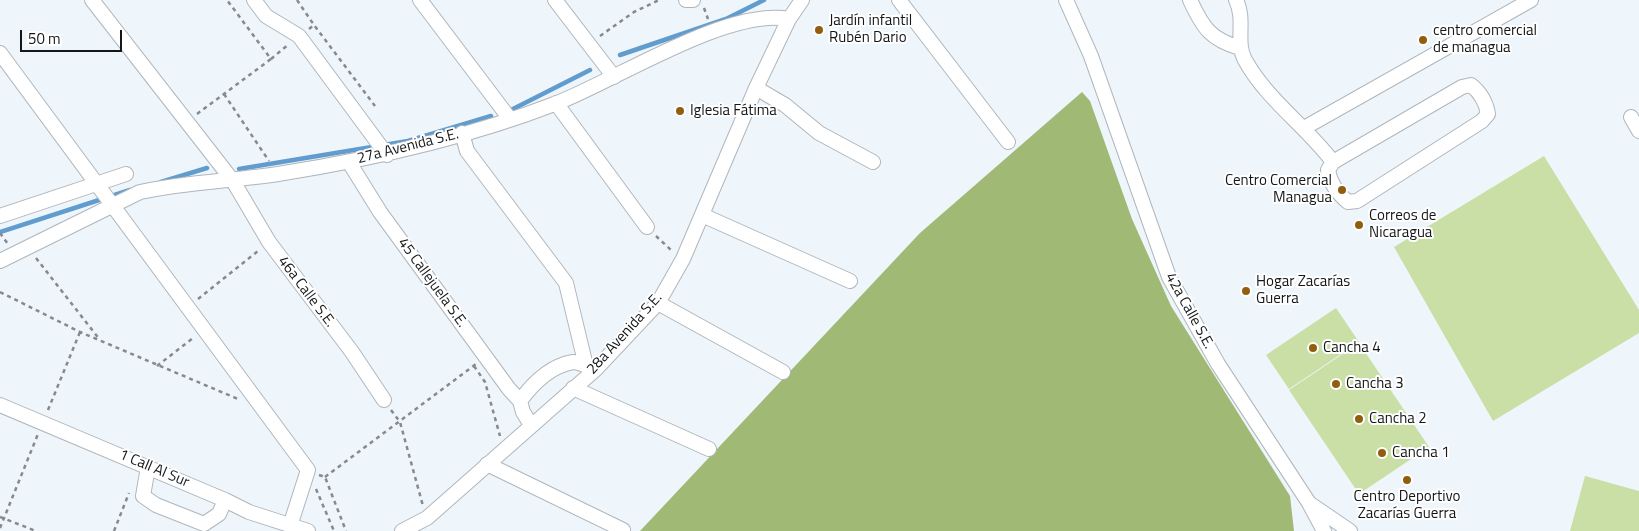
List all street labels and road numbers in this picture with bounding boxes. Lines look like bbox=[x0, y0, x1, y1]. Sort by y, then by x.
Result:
street label: 27a Avenida S.E. bbox=[355, 126, 461, 168]
street label: 45 Callejuela S.E. bbox=[393, 235, 471, 331]
street label: 46a Calle S.E. bbox=[274, 253, 338, 331]
street label: 42a Calle S.E. bbox=[1161, 270, 1217, 352]
street label: 28a Avenida S.E. bbox=[584, 289, 666, 379]
street label: 1 Call Al Sur bbox=[116, 446, 192, 492]

